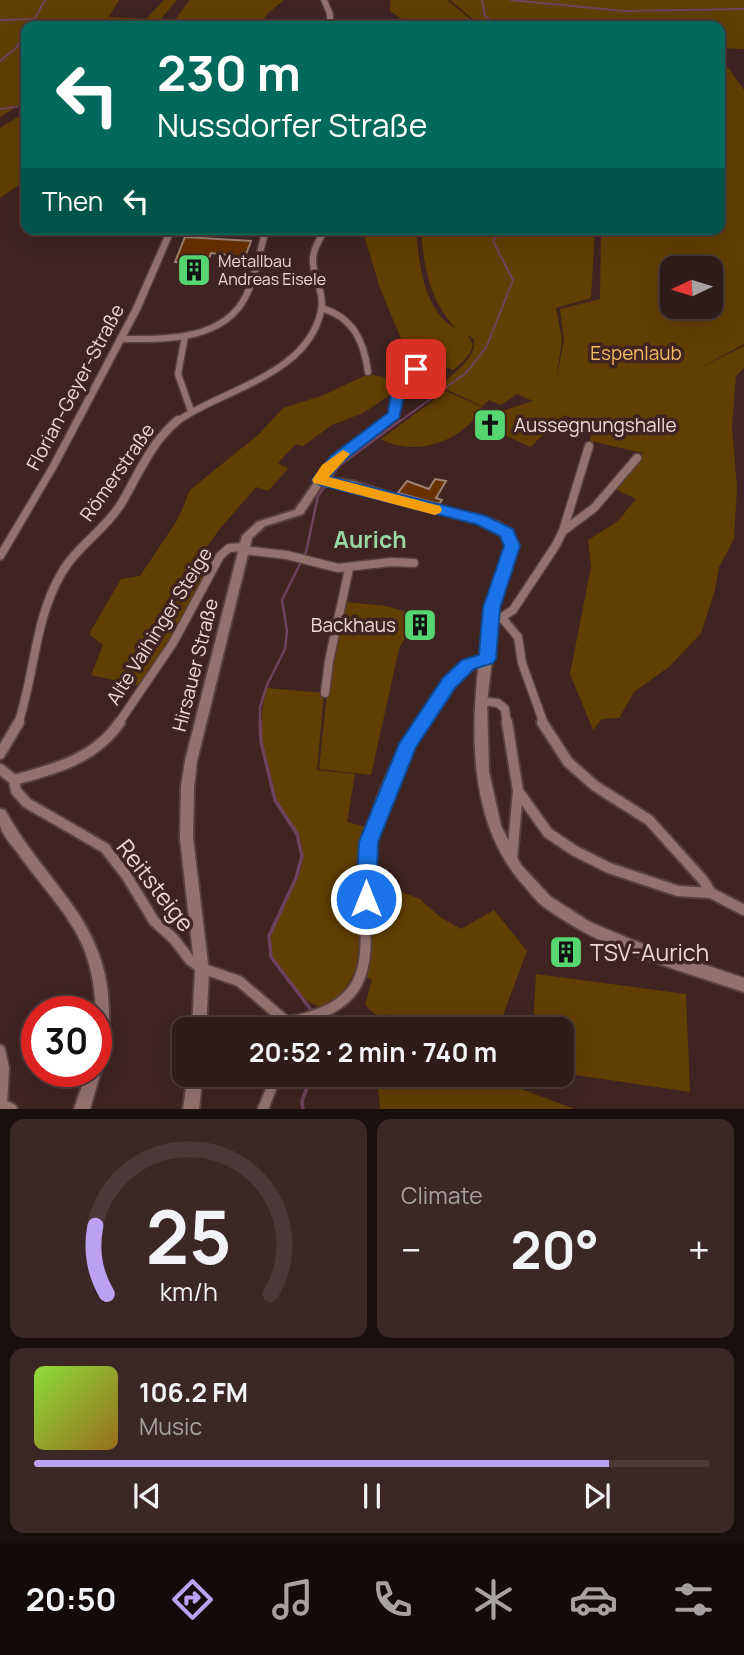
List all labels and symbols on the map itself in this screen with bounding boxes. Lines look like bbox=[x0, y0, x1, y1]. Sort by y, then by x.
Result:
place label: Metallbau Andreas Eisele bbox=[218, 250, 326, 290]
building icon: Metallbau Andreas Eisele bbox=[175, 251, 213, 289]
north arrow bbox=[660, 256, 723, 318]
street label: Florian-Geyer-Straße bbox=[20, 299, 130, 475]
pin bbox=[386, 339, 446, 399]
park label: Espenlaub bbox=[590, 340, 682, 366]
church icon: Aussegnungshalle bbox=[471, 406, 509, 444]
place label: Aussegnungshalle bbox=[514, 412, 677, 438]
street label: Römerstraße bbox=[74, 418, 160, 526]
district label: Aurich bbox=[333, 523, 407, 555]
street label: Alte Vaihinger Steige bbox=[100, 542, 218, 710]
street label: Hirsauer Straße bbox=[166, 596, 224, 734]
building icon: Backhaus bbox=[401, 606, 439, 644]
place label: Backhaus bbox=[311, 612, 396, 638]
street label: Reitsteige bbox=[110, 832, 202, 938]
position arrow bbox=[329, 862, 403, 936]
building icon: TSV-Aurich bbox=[547, 933, 585, 971]
place label: TSV-Aurich bbox=[590, 936, 709, 968]
speed limit sign: 30 bbox=[21, 996, 112, 1087]

